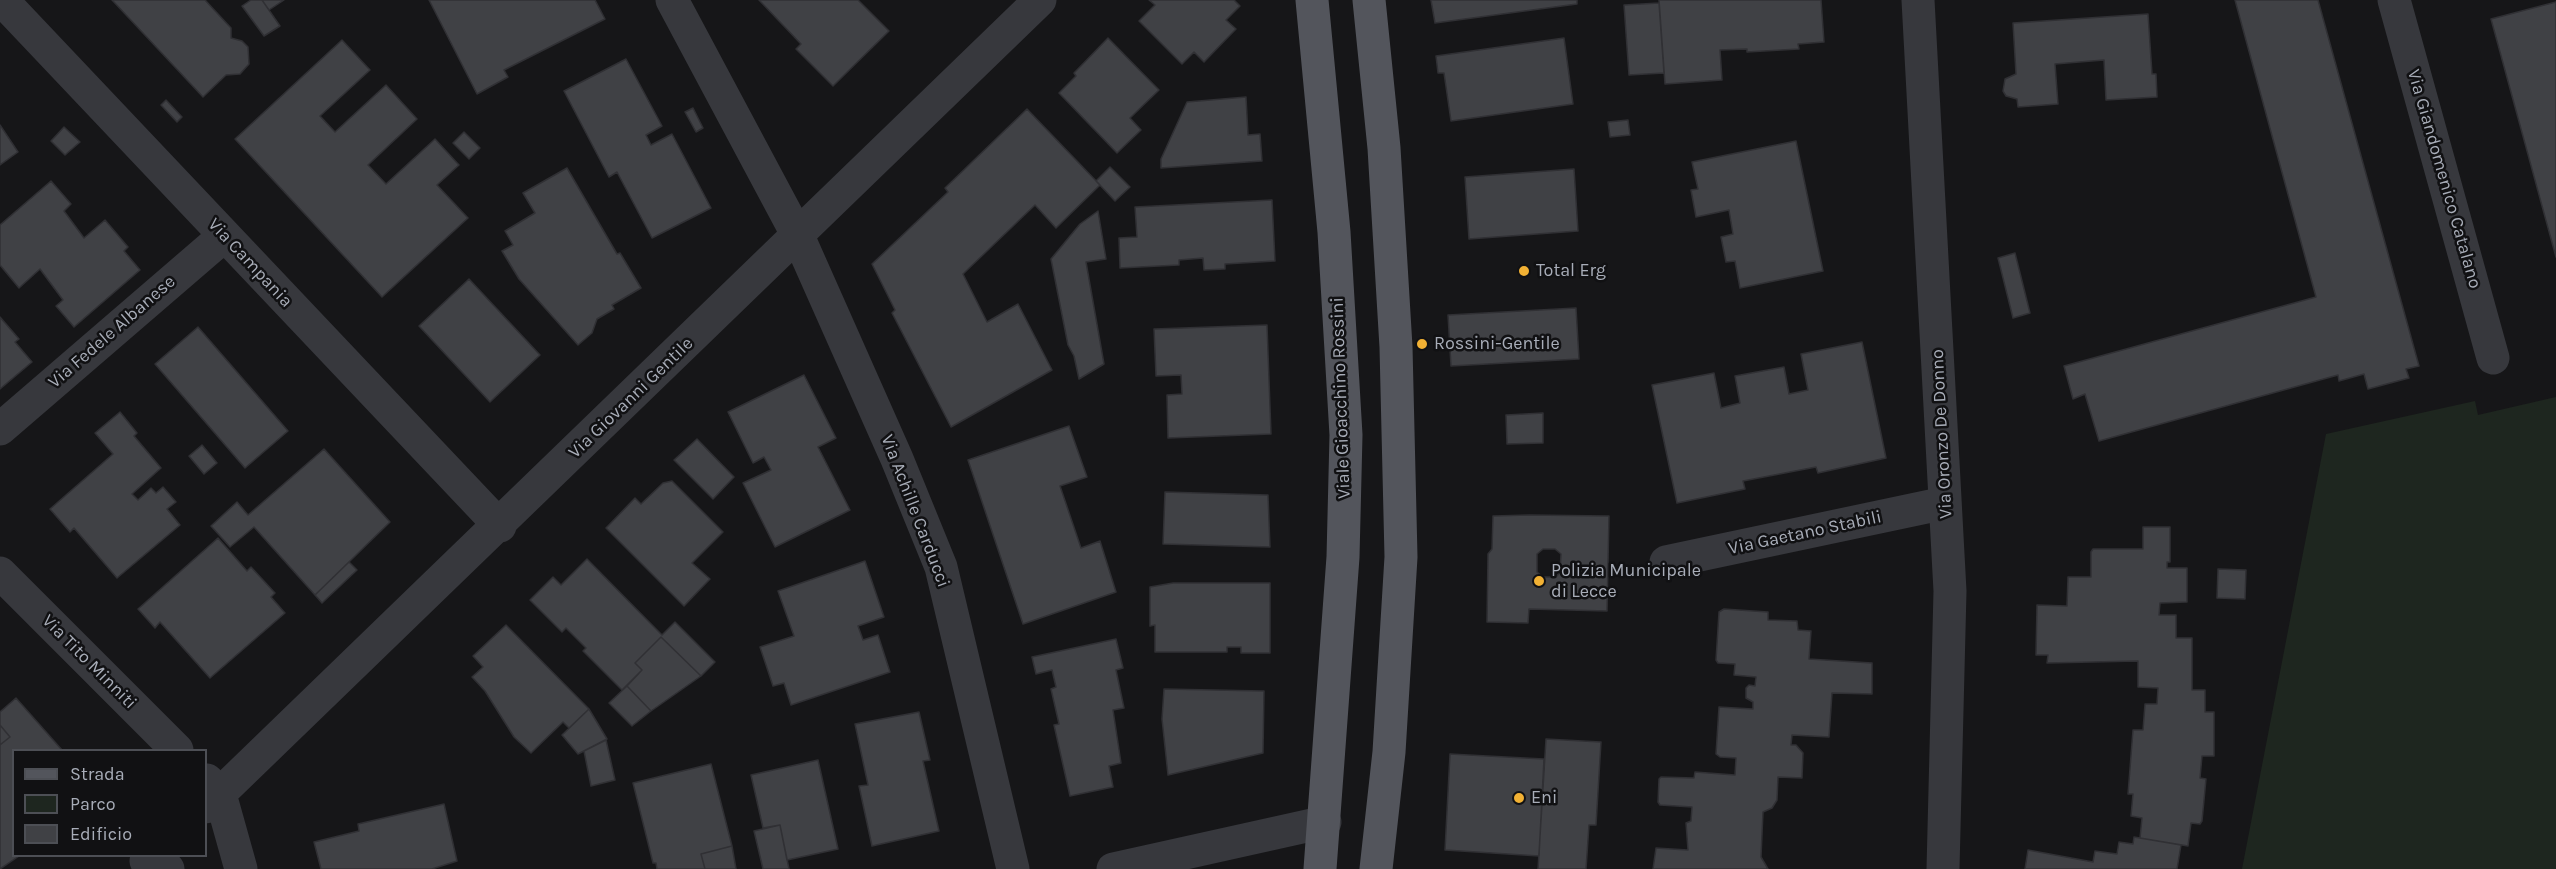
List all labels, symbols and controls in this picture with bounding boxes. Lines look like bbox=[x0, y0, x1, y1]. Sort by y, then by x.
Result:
street label: Via Giandomenico Catalano bbox=[2402, 67, 2486, 291]
street label: Via Campania bbox=[203, 214, 297, 312]
place label: Total Erg bbox=[1536, 260, 1606, 282]
marker: Total Erg bbox=[1517, 264, 1531, 278]
street label: Via Fedele Albanese bbox=[44, 271, 180, 393]
street label: Viale Gioacchino Rossini bbox=[1327, 297, 1355, 499]
street label: Via Giovanni Gentile bbox=[564, 333, 698, 463]
place label: Rossini-Gentile bbox=[1434, 333, 1560, 355]
marker: Rossini-Gentile bbox=[1415, 337, 1429, 351]
street label: Via Oronzo De Donno bbox=[1927, 349, 1957, 519]
street label: Via Achille Carducci bbox=[876, 431, 954, 591]
street label: Via Gaetano Stabili bbox=[1726, 506, 1884, 560]
place label: Polizia Municipale di Lecce bbox=[1551, 560, 1701, 602]
marker: Polizia Municipale di Lecce bbox=[1532, 574, 1546, 588]
street label: Via Tito Minniti bbox=[37, 610, 141, 714]
legend bbox=[12, 749, 207, 857]
text: Strada bbox=[70, 763, 125, 785]
place label: Eni bbox=[1531, 787, 1557, 809]
marker: Eni bbox=[1512, 791, 1526, 805]
text: Parco bbox=[70, 793, 116, 815]
text: Edificio bbox=[70, 823, 132, 845]

